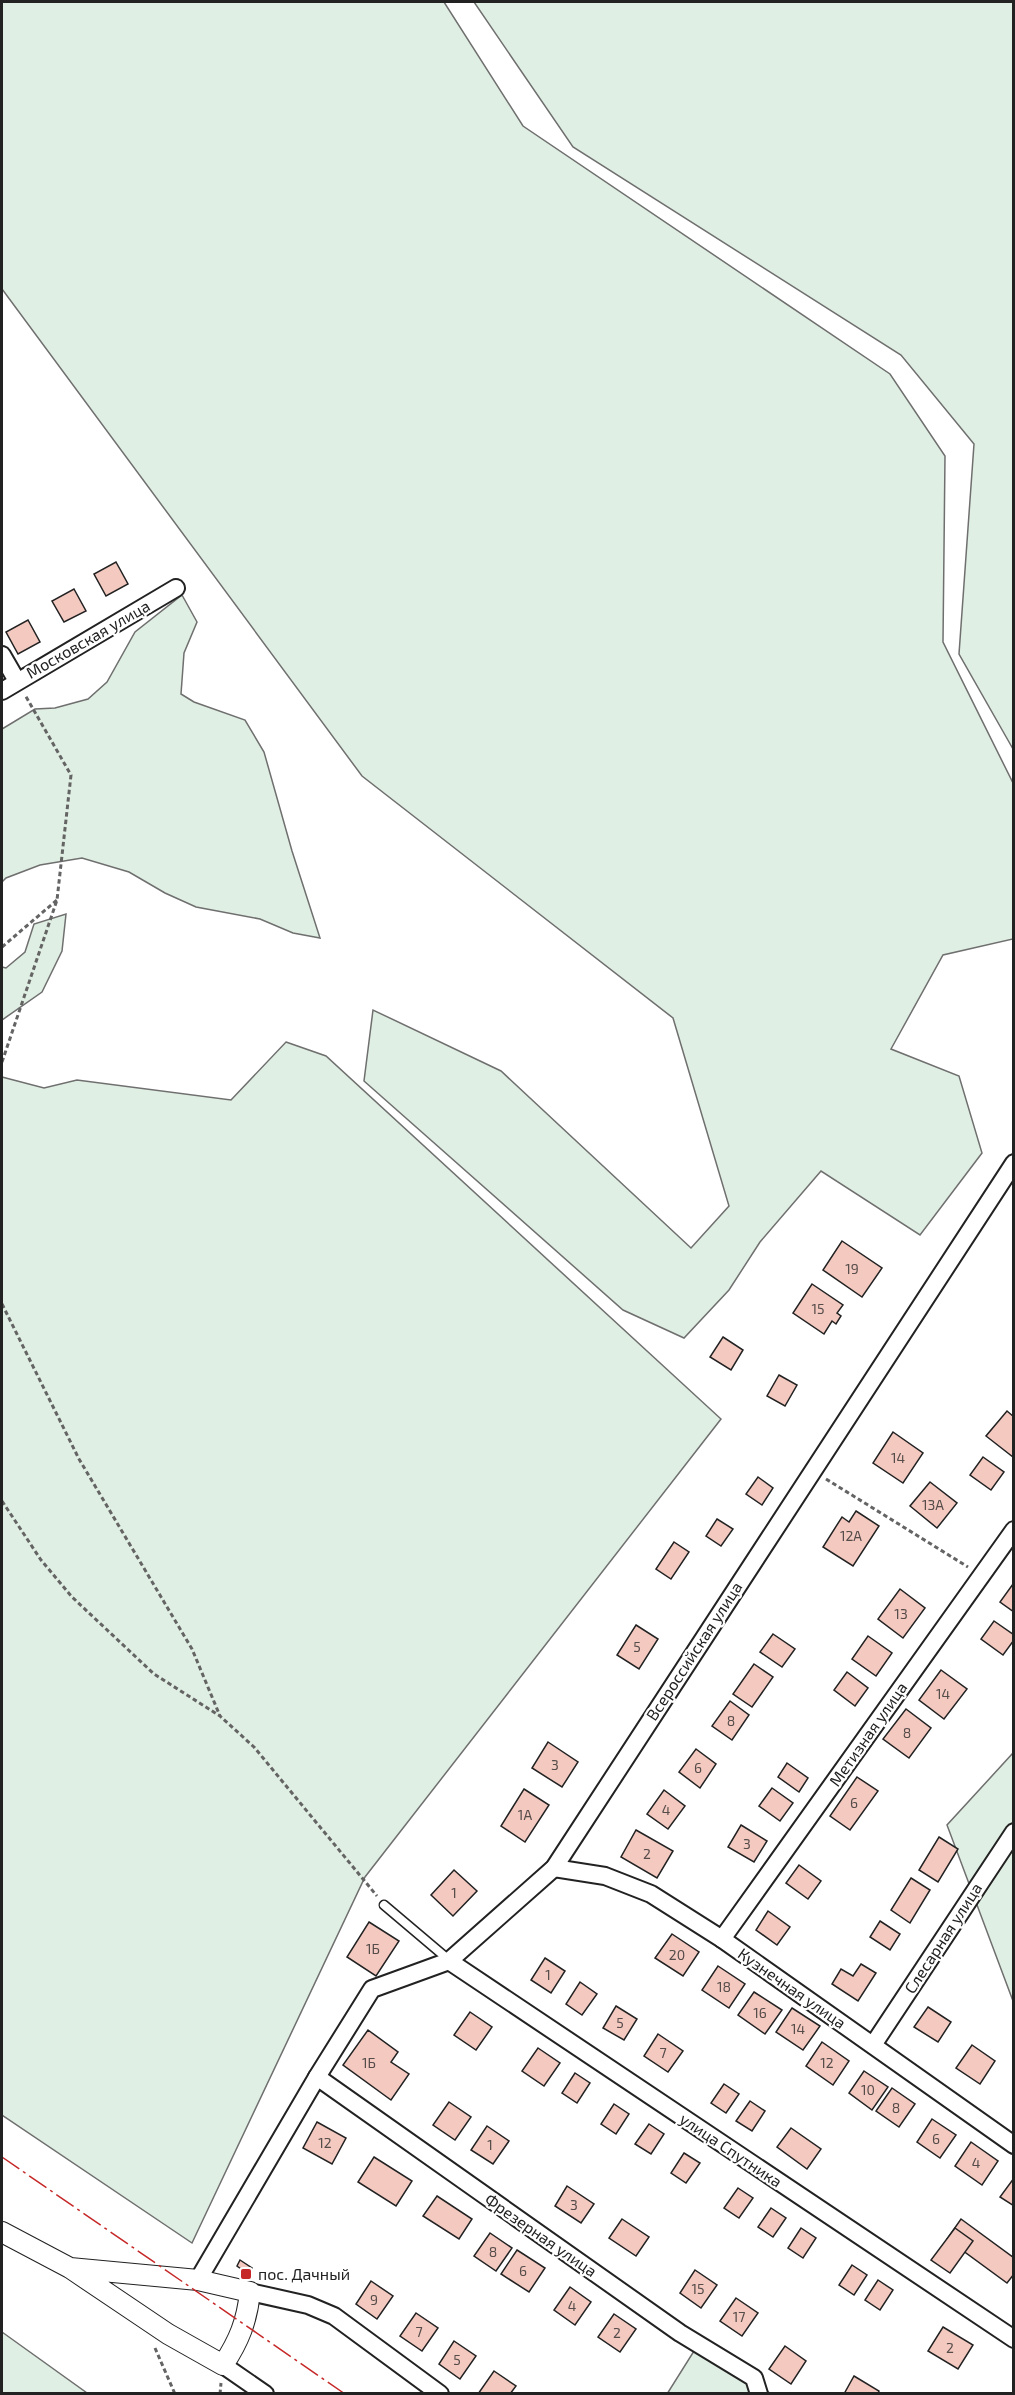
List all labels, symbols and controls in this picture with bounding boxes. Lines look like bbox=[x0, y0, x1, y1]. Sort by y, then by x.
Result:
street label: Московская улица bbox=[22, 595, 154, 683]
house number: 19 bbox=[845, 1260, 859, 1277]
house number: 15 bbox=[811, 1300, 825, 1317]
house number: 14 bbox=[891, 1449, 905, 1466]
house number: 13А bbox=[922, 1496, 944, 1513]
house number: 12А bbox=[840, 1527, 862, 1544]
street label: Всероссийская улица bbox=[642, 1578, 746, 1724]
house number: 13 bbox=[894, 1605, 908, 1622]
house number: 5 bbox=[633, 1638, 641, 1655]
street label: Метизная улица bbox=[825, 1678, 911, 1790]
house number: 14 bbox=[936, 1685, 950, 1702]
house number: 8 bbox=[727, 1712, 735, 1729]
house number: 8 bbox=[903, 1724, 911, 1741]
house number: 3 bbox=[551, 1756, 559, 1773]
house number: 6 bbox=[694, 1759, 702, 1776]
house number: 6 bbox=[850, 1794, 858, 1811]
house number: 4 bbox=[662, 1801, 670, 1818]
house number: 1А bbox=[518, 1806, 532, 1823]
house number: 3 bbox=[743, 1835, 751, 1852]
house number: 2 bbox=[643, 1845, 651, 1862]
street label: Слесарная улица bbox=[900, 1879, 986, 1997]
house number: 1 bbox=[451, 1884, 457, 1901]
house number: 1Б bbox=[366, 1940, 380, 1957]
street label: Кузнечная улица bbox=[734, 1943, 850, 2033]
house number: 20 bbox=[669, 1946, 685, 1963]
house number: 1 bbox=[545, 1966, 551, 1983]
house number: 18 bbox=[717, 1978, 731, 1995]
house number: 16 bbox=[753, 2004, 767, 2021]
house number: 5 bbox=[616, 2014, 624, 2031]
house number: 14 bbox=[791, 2020, 805, 2037]
house number: 7 bbox=[659, 2044, 667, 2061]
house number: 1Б bbox=[362, 2054, 376, 2071]
house number: 12 bbox=[820, 2054, 834, 2071]
house number: 10 bbox=[861, 2081, 875, 2098]
house number: 8 bbox=[892, 2099, 900, 2116]
street label: улица Спутника bbox=[676, 2108, 786, 2192]
house number: 6 bbox=[932, 2130, 940, 2147]
house number: 12 bbox=[318, 2134, 332, 2151]
house number: 1 bbox=[487, 2136, 493, 2153]
house number: 4 bbox=[972, 2154, 980, 2171]
street label: Фрезерная улица bbox=[481, 2189, 601, 2281]
house number: 3 bbox=[570, 2196, 578, 2213]
house number: 8 bbox=[489, 2243, 497, 2260]
house number: 6 bbox=[519, 2262, 527, 2279]
place label: пос. Дачный bbox=[258, 2264, 350, 2283]
marker: пос. Дачный bbox=[239, 2267, 253, 2281]
house number: 15 bbox=[691, 2280, 705, 2297]
house number: 9 bbox=[370, 2291, 378, 2308]
house number: 4 bbox=[568, 2297, 576, 2314]
house number: 17 bbox=[733, 2308, 745, 2325]
house number: 7 bbox=[415, 2323, 423, 2340]
house number: 2 bbox=[613, 2324, 621, 2341]
house number: 2 bbox=[946, 2339, 954, 2356]
house number: 5 bbox=[453, 2351, 461, 2368]

